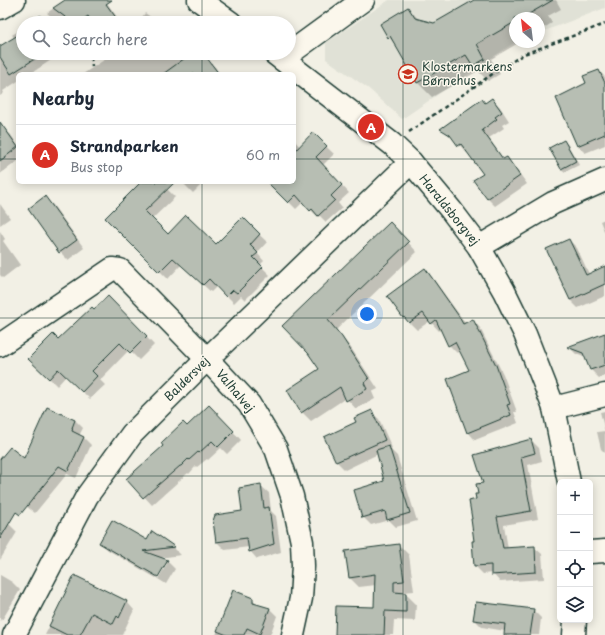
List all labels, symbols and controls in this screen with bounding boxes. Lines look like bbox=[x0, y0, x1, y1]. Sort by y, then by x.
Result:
north arrow bbox=[509, 12, 545, 48]
search box bbox=[16, 16, 296, 60]
icon: search bbox=[30, 27, 52, 49]
text: Search here bbox=[62, 27, 148, 50]
place label: Klostermarkens Børnehus bbox=[422, 57, 513, 89]
school or university icon: Klostermarkens Børnehus bbox=[397, 63, 419, 85]
text: Nearby bbox=[32, 85, 94, 111]
pin: A bbox=[358, 112, 384, 142]
text: Strandparken bbox=[70, 134, 178, 157]
text: A bbox=[40, 145, 50, 164]
text: 60 m bbox=[246, 145, 280, 164]
text: Bus stop bbox=[70, 157, 123, 176]
street label: Haraldsborgvej bbox=[415, 170, 484, 249]
your location bbox=[357, 304, 377, 324]
street label: Baldersvej bbox=[160, 352, 213, 405]
street label: Valhalvej bbox=[212, 365, 259, 416]
map controls bbox=[557, 479, 593, 623]
button: + bbox=[557, 479, 593, 515]
button: − bbox=[557, 515, 593, 551]
button: locate bbox=[557, 551, 593, 587]
button: layers bbox=[557, 587, 593, 623]

